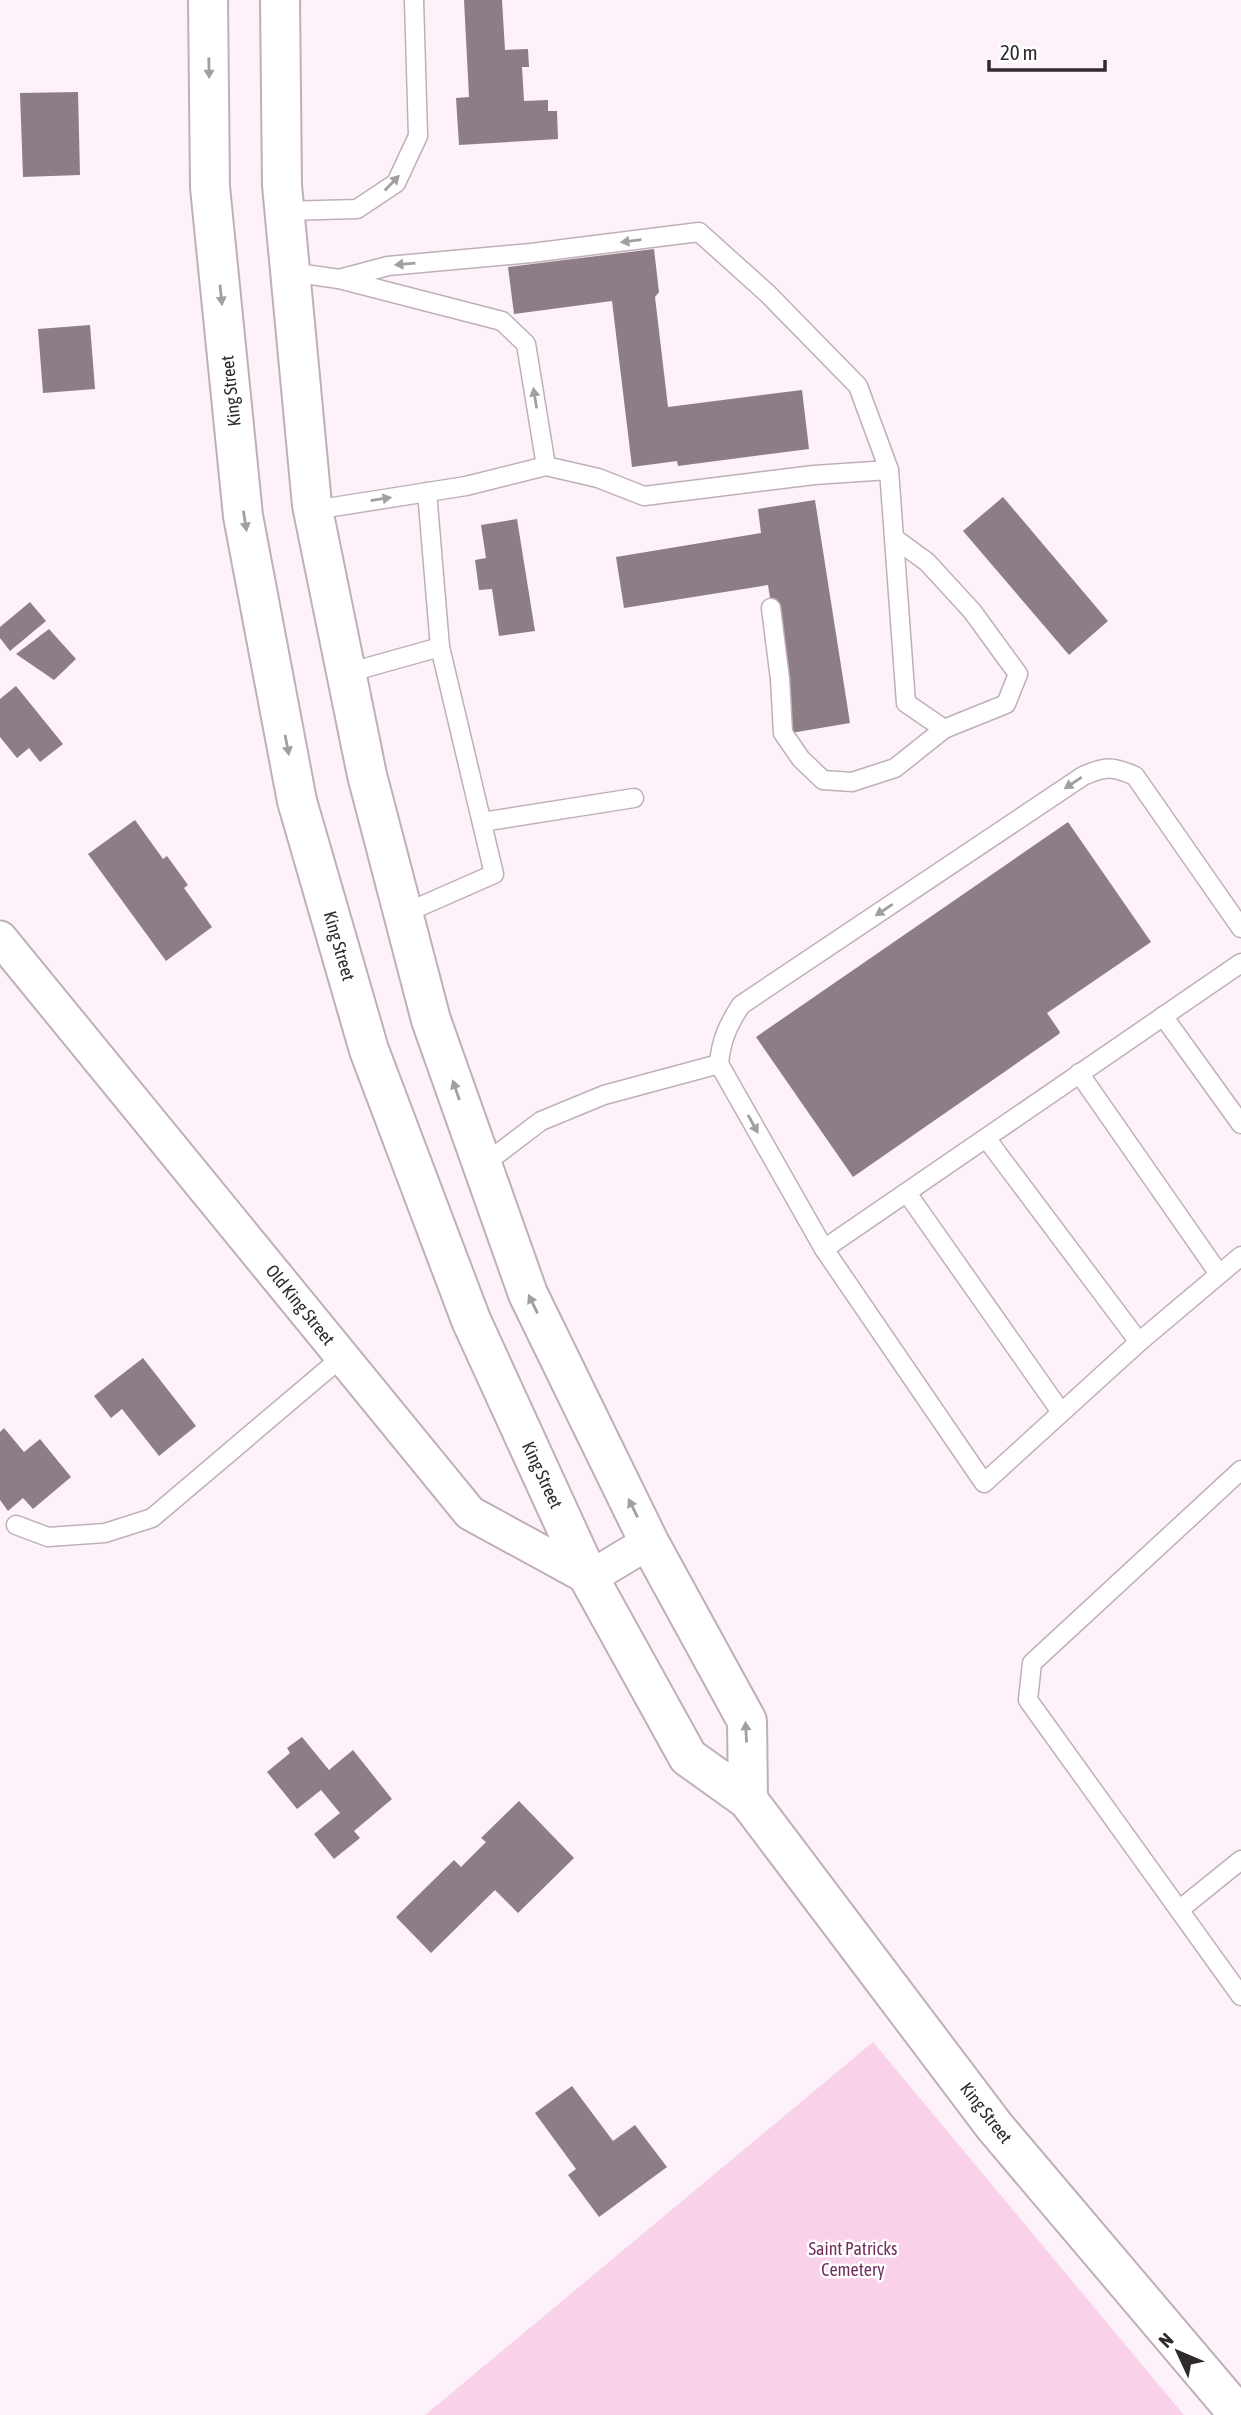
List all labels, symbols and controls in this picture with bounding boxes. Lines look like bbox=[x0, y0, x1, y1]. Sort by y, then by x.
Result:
scale bar bbox=[989, 28, 1104, 72]
text: 20 m bbox=[1000, 40, 1038, 64]
one-way arrow bbox=[203, 57, 215, 79]
one-way arrow bbox=[384, 174, 400, 191]
one-way arrow bbox=[620, 235, 642, 246]
one-way arrow bbox=[394, 259, 416, 270]
one-way arrow bbox=[216, 284, 227, 306]
street label: King Street bbox=[216, 354, 245, 428]
one-way arrow bbox=[529, 387, 540, 409]
one-way arrow bbox=[370, 493, 392, 504]
one-way arrow bbox=[240, 511, 251, 533]
one-way arrow bbox=[282, 734, 293, 756]
one-way arrow bbox=[1064, 776, 1082, 790]
one-way arrow bbox=[875, 903, 893, 917]
street label: King Street bbox=[320, 909, 359, 983]
one-way arrow bbox=[450, 1079, 461, 1100]
one-way arrow bbox=[747, 1114, 759, 1133]
street label: Old King Street bbox=[262, 1260, 339, 1349]
one-way arrow bbox=[527, 1294, 539, 1314]
street label: King Street bbox=[518, 1438, 567, 1512]
one-way arrow bbox=[627, 1498, 638, 1518]
one-way arrow bbox=[741, 1721, 752, 1743]
street label: King Street bbox=[956, 2078, 1017, 2147]
park label: Saint Patricks Cemetery bbox=[809, 2238, 897, 2280]
north arrow bbox=[1143, 2317, 1213, 2387]
text: N bbox=[1154, 2329, 1178, 2352]

